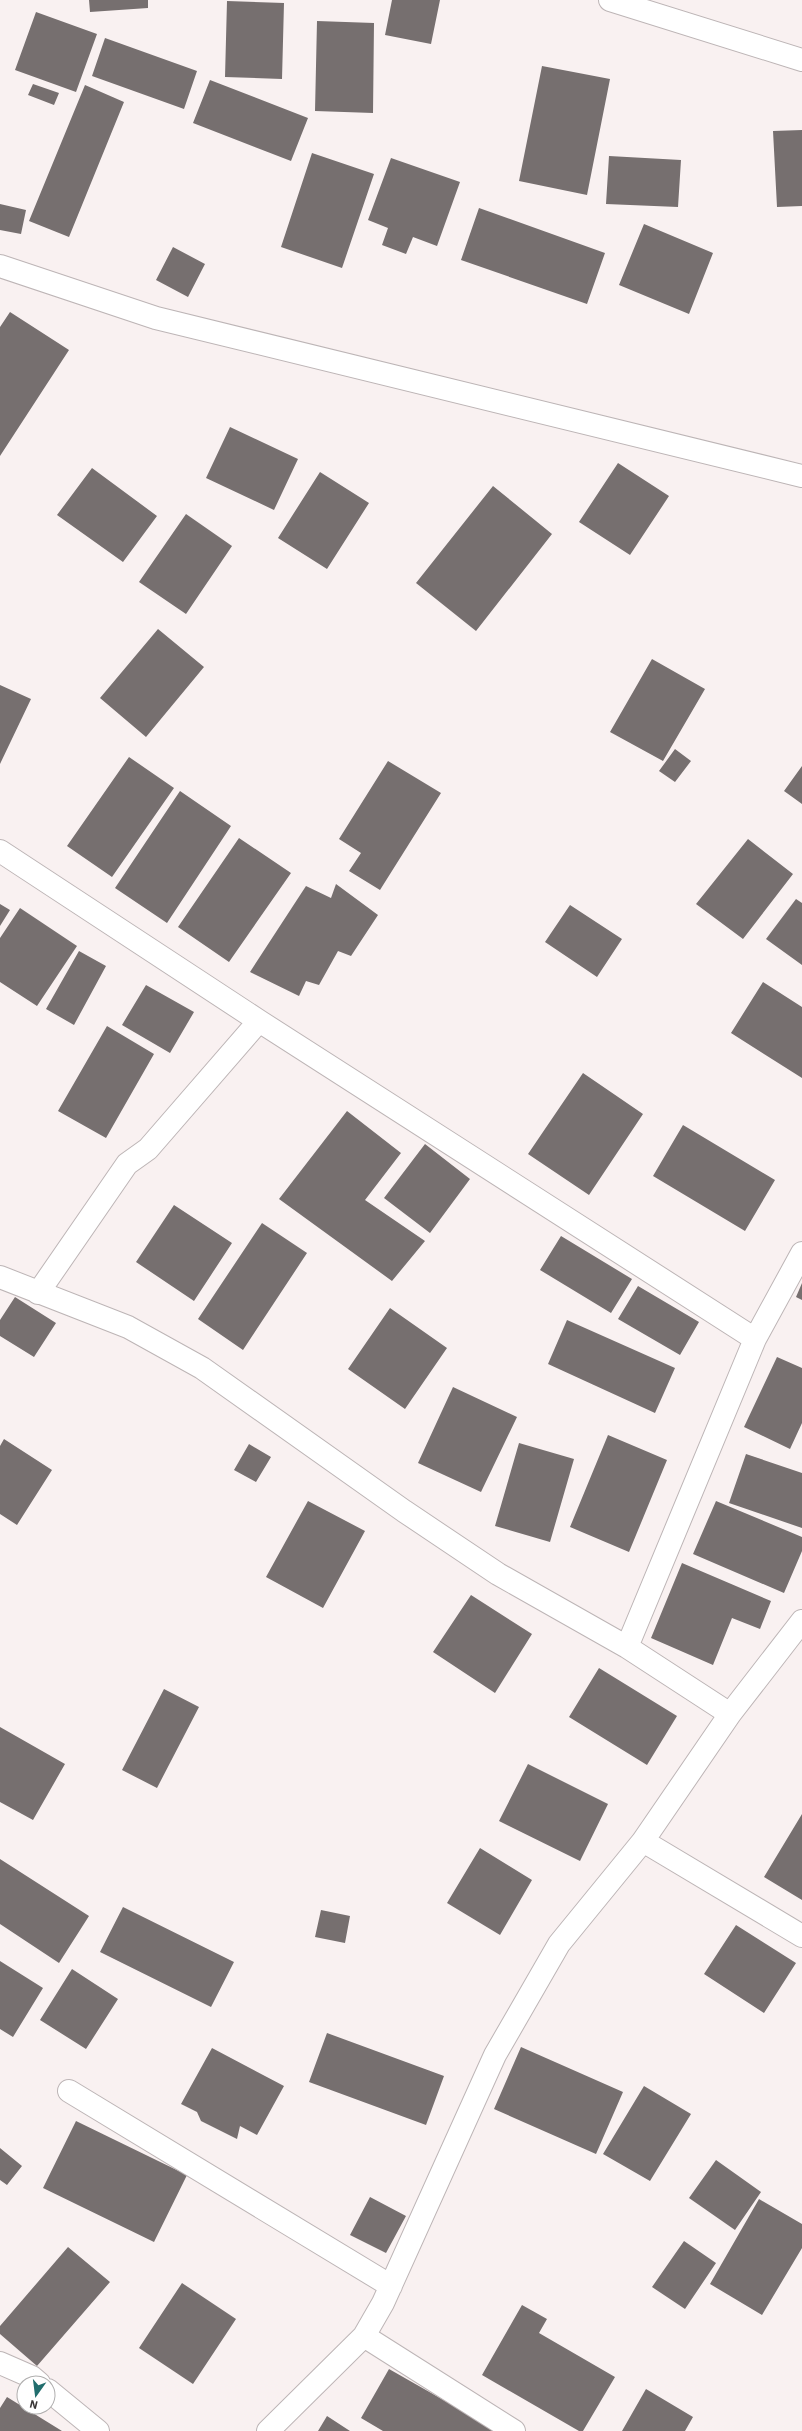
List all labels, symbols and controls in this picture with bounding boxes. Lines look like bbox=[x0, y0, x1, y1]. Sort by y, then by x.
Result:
north arrow bbox=[16, 2375, 56, 2415]
text: N bbox=[28, 2397, 39, 2412]

